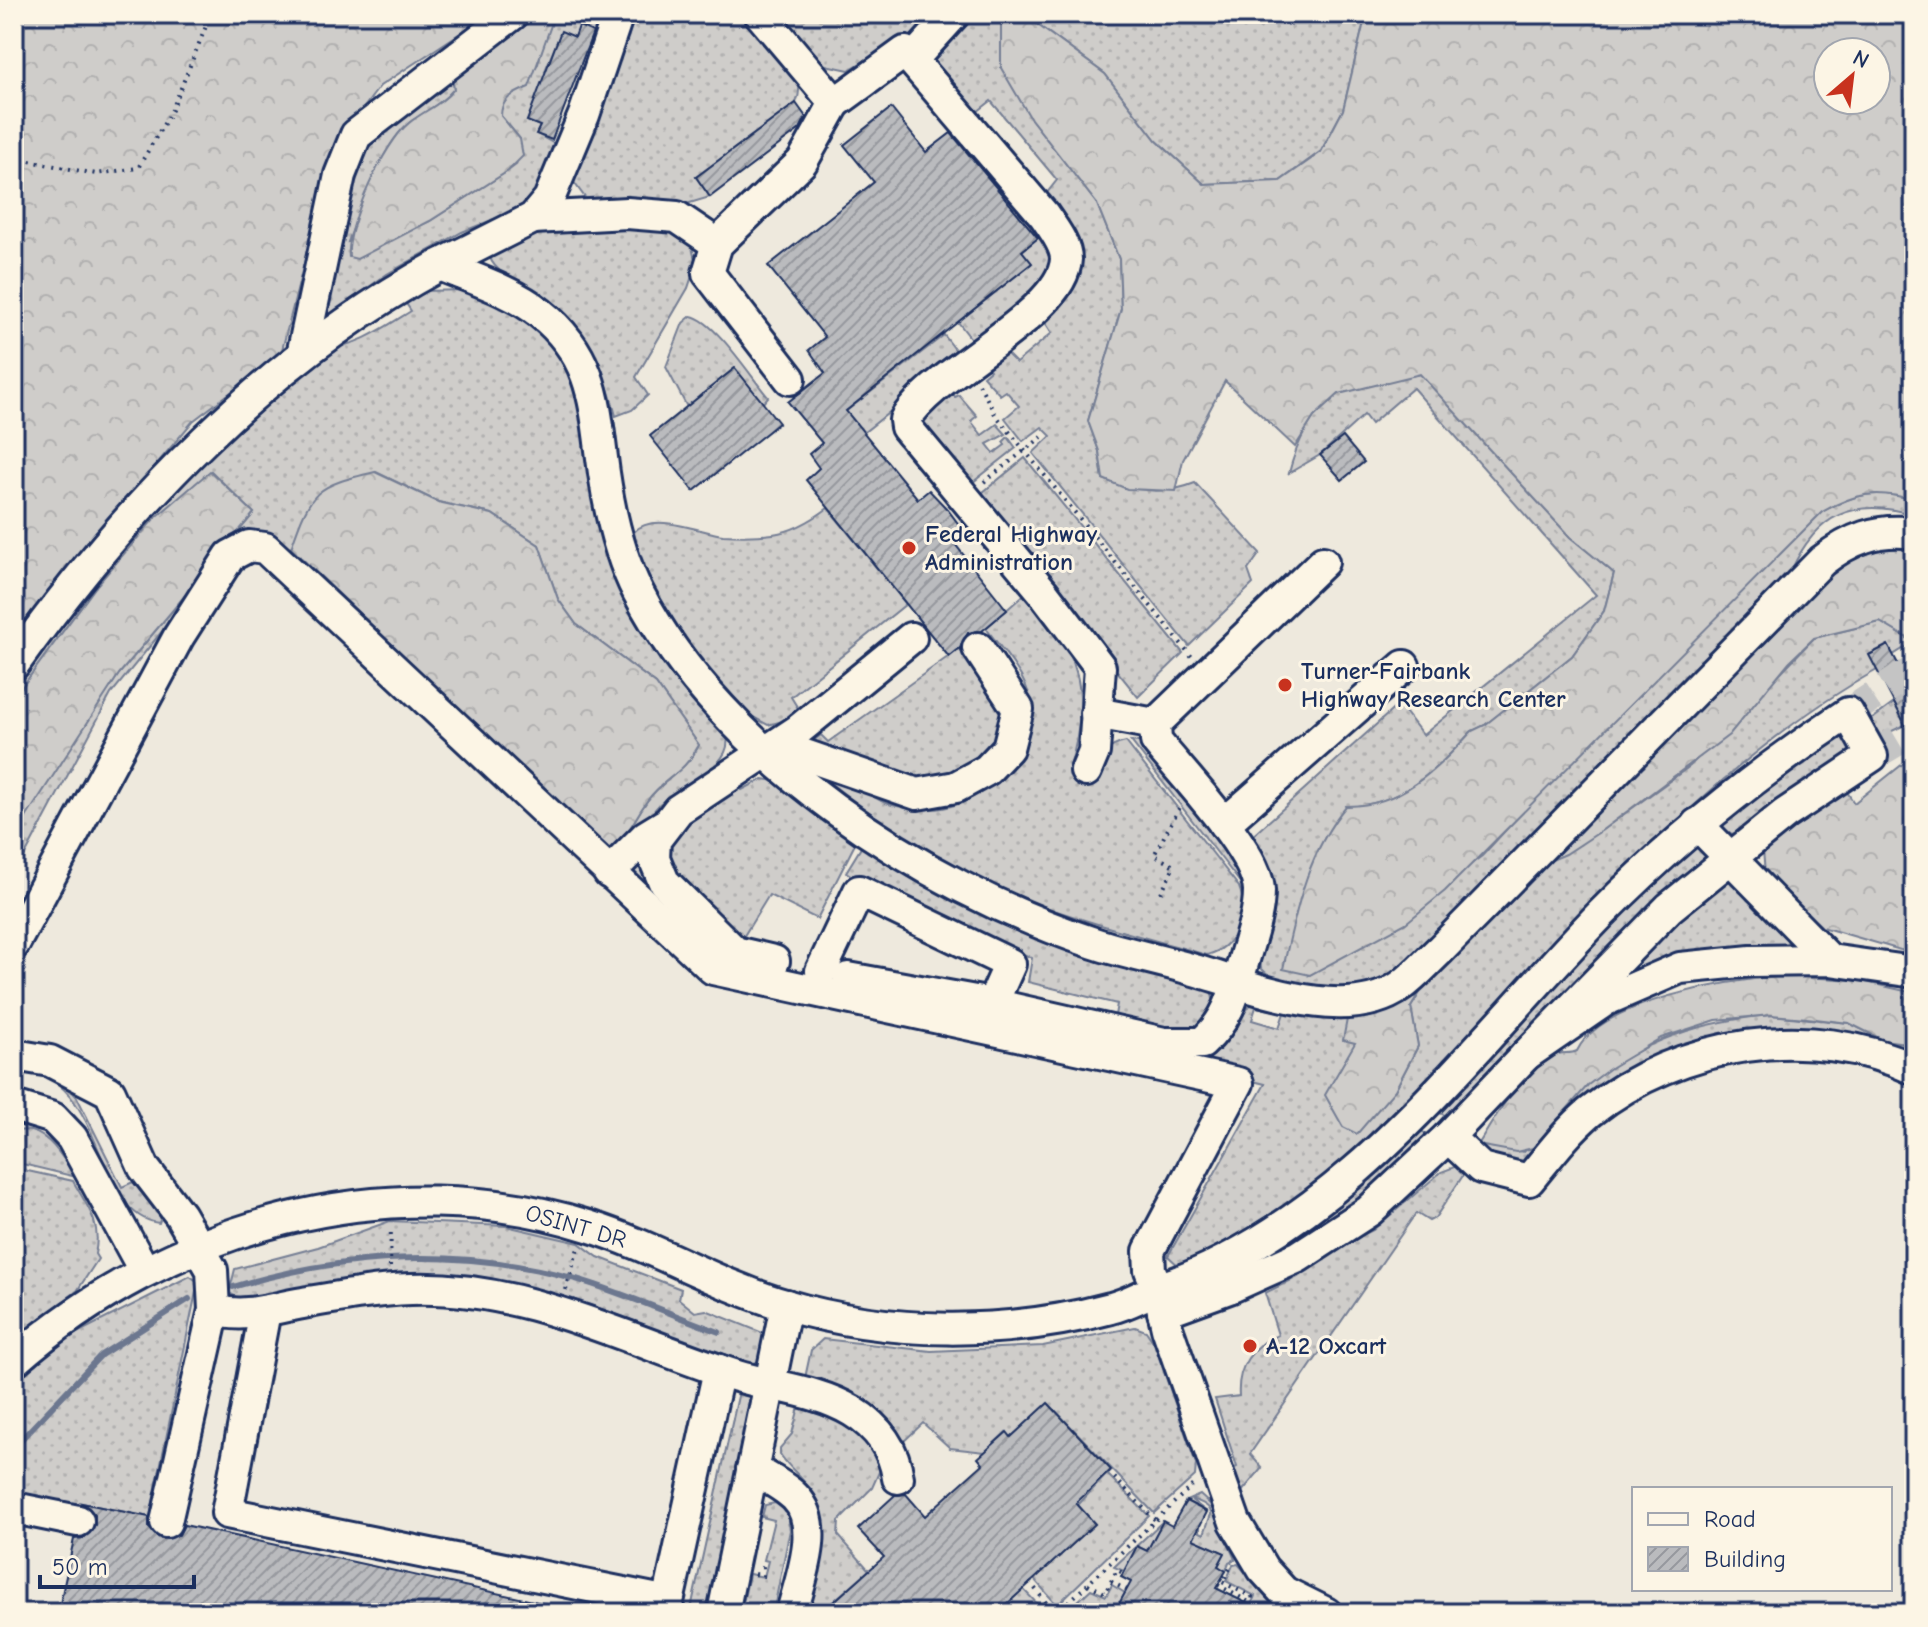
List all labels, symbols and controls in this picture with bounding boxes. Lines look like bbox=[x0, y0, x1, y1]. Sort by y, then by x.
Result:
north arrow bbox=[1812, 36, 1892, 116]
text: N bbox=[1848, 44, 1873, 74]
place label: Federal Highway Administration bbox=[925, 520, 1097, 576]
marker: Federal Highway Administration bbox=[900, 539, 918, 557]
place label: Turner-Fairbank Highway Research Center bbox=[1301, 657, 1566, 713]
marker: Turner-Fairbank Highway Research Center bbox=[1276, 676, 1294, 694]
street label: OSINT DR bbox=[522, 1198, 630, 1254]
place label: A-12 Oxcart bbox=[1266, 1332, 1387, 1360]
marker: A-12 Oxcart bbox=[1241, 1337, 1259, 1355]
legend bbox=[1632, 1487, 1892, 1591]
text: Road bbox=[1704, 1505, 1756, 1533]
scale bar bbox=[40, 1539, 194, 1589]
text: Building bbox=[1704, 1545, 1786, 1573]
text: 50 m bbox=[52, 1553, 108, 1581]

